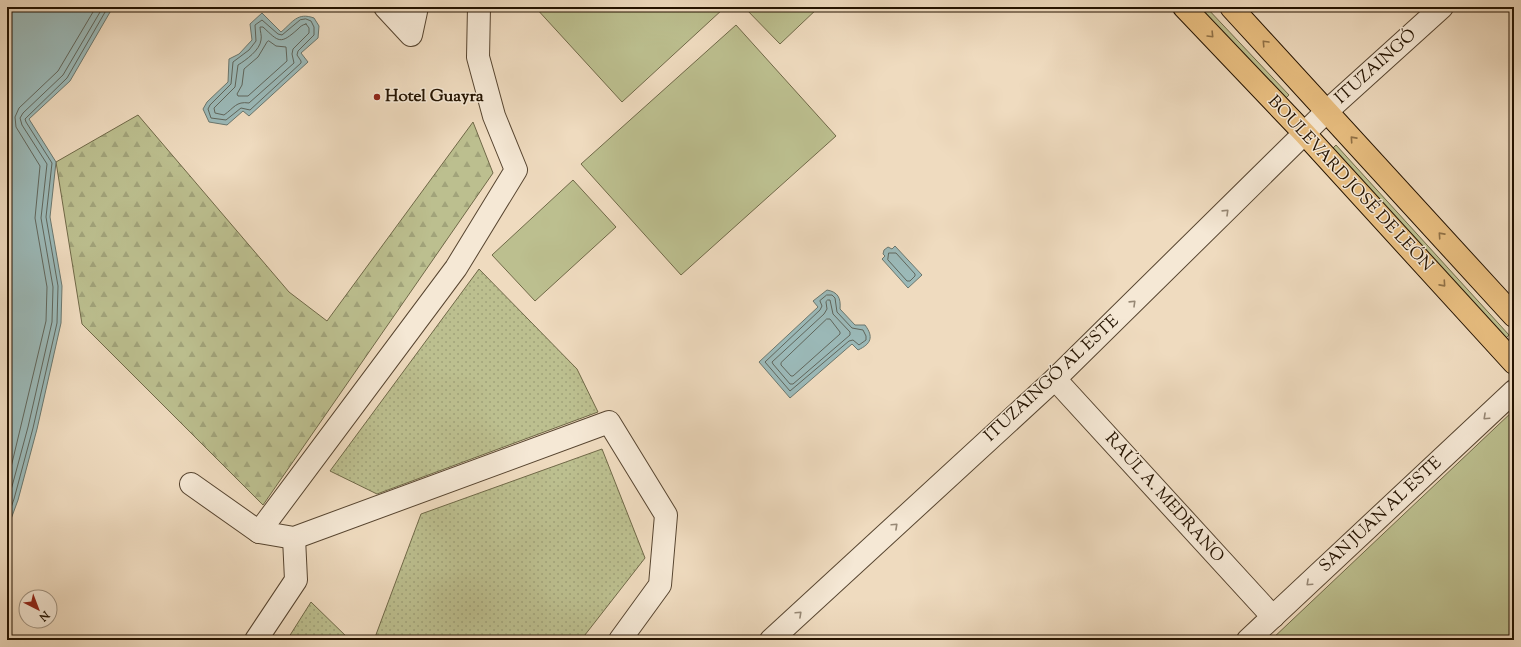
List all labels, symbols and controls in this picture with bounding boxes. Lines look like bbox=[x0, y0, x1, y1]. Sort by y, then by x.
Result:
street label: ITUZAINGÓ bbox=[1330, 24, 1422, 110]
one-way arrow bbox=[1206, 30, 1214, 38]
one-way arrow bbox=[1263, 41, 1270, 48]
place label: Hotel Guayra bbox=[385, 85, 484, 109]
street label: BOULEVARD JOSÉ DE LEÓN bbox=[1262, 91, 1438, 277]
marker: Hotel Guayra bbox=[372, 92, 382, 102]
one-way arrow bbox=[1350, 136, 1358, 144]
one-way arrow bbox=[1221, 209, 1229, 217]
one-way arrow bbox=[1438, 232, 1445, 240]
one-way arrow bbox=[1438, 280, 1445, 287]
one-way arrow bbox=[1128, 300, 1136, 308]
street label: ITUZAINGÓ AL ESTE bbox=[979, 310, 1125, 448]
one-way arrow bbox=[1483, 413, 1490, 420]
street label: RAÚL A. MEDRANO bbox=[1099, 428, 1229, 568]
street label: SAN JUAN AL ESTE bbox=[1314, 452, 1448, 578]
one-way arrow bbox=[890, 523, 898, 530]
one-way arrow bbox=[1306, 578, 1314, 586]
north arrow bbox=[18, 589, 58, 629]
text: N bbox=[35, 606, 53, 625]
one-way arrow bbox=[794, 611, 802, 618]

